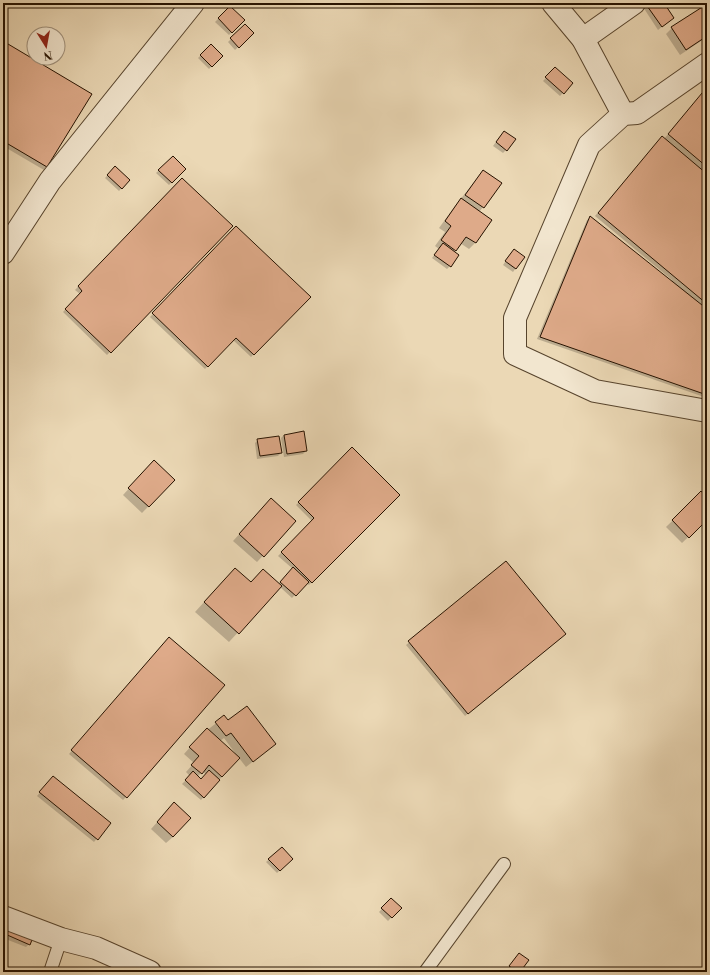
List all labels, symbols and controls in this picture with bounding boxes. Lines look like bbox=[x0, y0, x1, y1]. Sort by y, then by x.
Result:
north arrow bbox=[26, 26, 66, 66]
text: N bbox=[42, 47, 53, 63]

